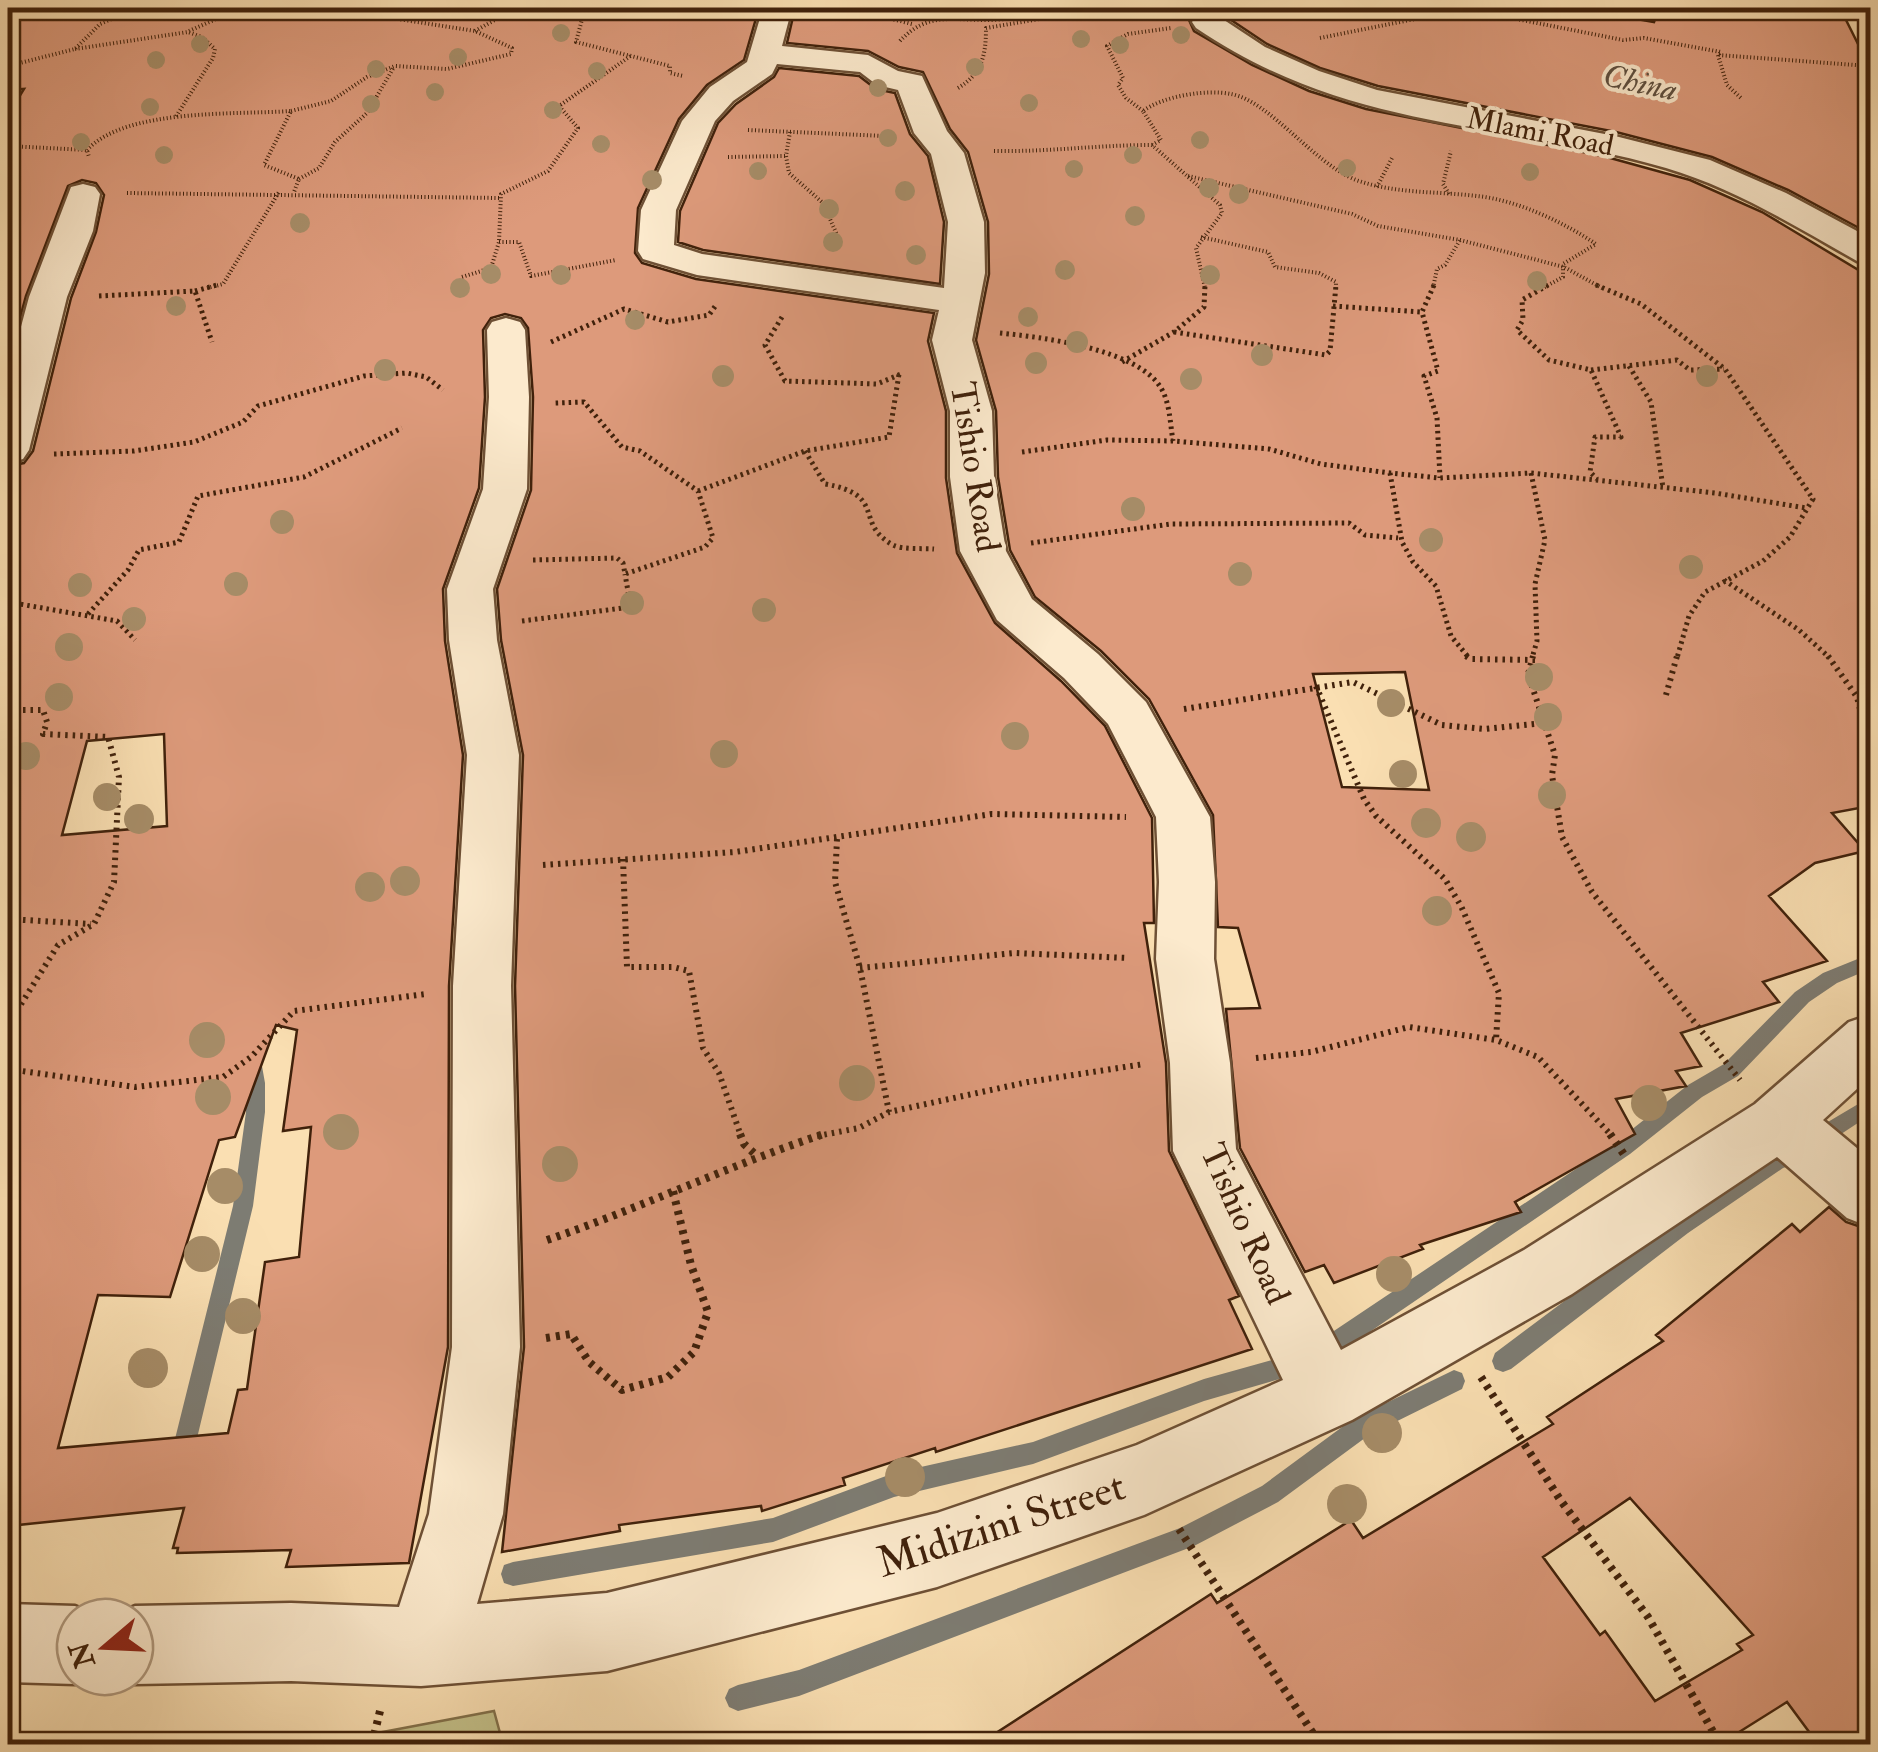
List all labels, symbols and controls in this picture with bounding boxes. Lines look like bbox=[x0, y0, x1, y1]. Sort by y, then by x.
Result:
water label: China bbox=[1599, 56, 1681, 110]
street label: Mlami Road bbox=[1463, 100, 1617, 164]
street label: Tishio Road bbox=[940, 379, 1010, 555]
street label: Tishio Road bbox=[1190, 1137, 1300, 1311]
street label: Midizini Street bbox=[870, 1460, 1132, 1590]
north arrow bbox=[55, 1597, 155, 1697]
text: N bbox=[62, 1636, 104, 1673]

